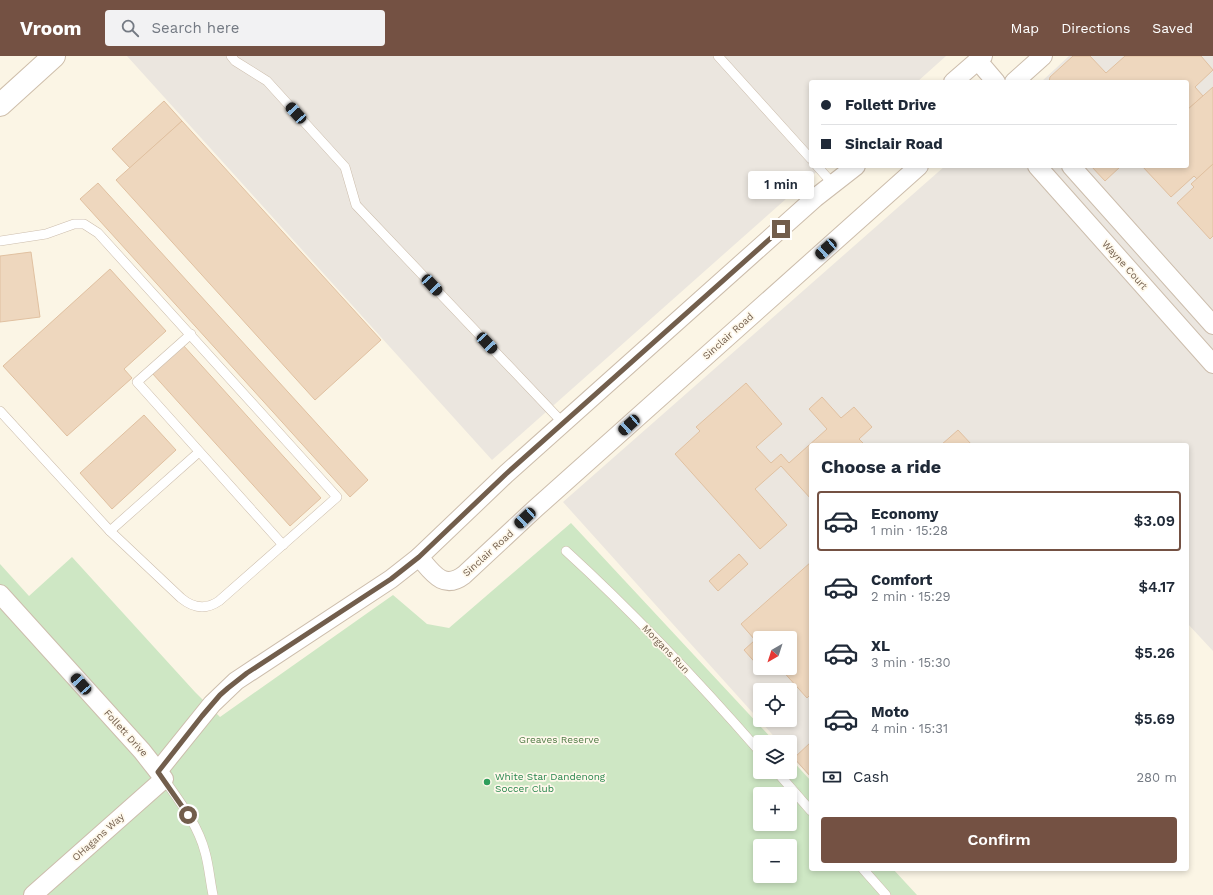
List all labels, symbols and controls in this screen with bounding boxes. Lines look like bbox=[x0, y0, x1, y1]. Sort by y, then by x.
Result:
search box bbox=[105, 10, 385, 46]
text: Vroom bbox=[20, 17, 81, 40]
icon: search bbox=[119, 17, 141, 39]
text: Search here bbox=[151, 19, 239, 37]
text: Map bbox=[1011, 20, 1039, 36]
text: Directions bbox=[1061, 20, 1130, 36]
text: Saved bbox=[1152, 20, 1193, 36]
text: Follett Drive bbox=[845, 96, 936, 114]
car bbox=[284, 100, 308, 126]
text: Sinclair Road bbox=[845, 135, 943, 153]
callout: 1 min bbox=[748, 171, 814, 199]
text: 1 min bbox=[764, 177, 798, 192]
route end bbox=[772, 220, 790, 238]
car bbox=[813, 237, 839, 261]
street label: Wayne Court bbox=[1100, 238, 1150, 292]
car bbox=[419, 272, 445, 298]
street label: Sinclair Road bbox=[701, 311, 755, 361]
car bbox=[474, 330, 500, 356]
car bbox=[616, 413, 642, 437]
text: Choose a ride bbox=[821, 456, 941, 477]
icon: car bbox=[823, 503, 859, 539]
car bbox=[512, 505, 538, 531]
text: Economy bbox=[871, 505, 938, 523]
text: $3.09 bbox=[1134, 512, 1175, 530]
text: 1 min · 15:28 bbox=[871, 523, 948, 538]
street label: Sinclair Road bbox=[461, 528, 515, 578]
icon: car bbox=[823, 569, 859, 605]
text: Comfort bbox=[871, 571, 932, 589]
text: $4.17 bbox=[1138, 578, 1175, 596]
text: 2 min · 15:29 bbox=[871, 589, 951, 604]
street label: Morgans Run bbox=[640, 623, 692, 675]
north arrow bbox=[753, 631, 797, 675]
map controls bbox=[753, 631, 797, 883]
icon: car bbox=[823, 635, 859, 671]
text: XL bbox=[871, 637, 890, 655]
text: $5.26 bbox=[1134, 644, 1175, 662]
text: 3 min · 15:30 bbox=[871, 655, 951, 670]
car bbox=[69, 671, 93, 697]
button: locate bbox=[753, 683, 797, 727]
icon: car bbox=[823, 701, 859, 737]
text: Moto bbox=[871, 703, 909, 721]
street label: Follett Drive bbox=[102, 707, 150, 759]
text: $5.69 bbox=[1134, 710, 1175, 728]
text: 4 min · 15:31 bbox=[871, 721, 948, 736]
park label: Greaves Reserve bbox=[519, 734, 599, 745]
button: layers bbox=[753, 735, 797, 779]
icon: cash bbox=[821, 766, 843, 788]
text: Cash bbox=[853, 768, 889, 786]
text: 280 m bbox=[1137, 770, 1177, 785]
place label: White Star Dandenong Soccer Club bbox=[495, 771, 606, 794]
marker: White Star Dandenong Soccer Club bbox=[482, 777, 492, 787]
button: + bbox=[753, 787, 797, 831]
route start bbox=[179, 806, 197, 824]
street label: OHagans Way bbox=[70, 810, 127, 863]
button: Confirm bbox=[821, 817, 1177, 863]
button: − bbox=[753, 839, 797, 883]

